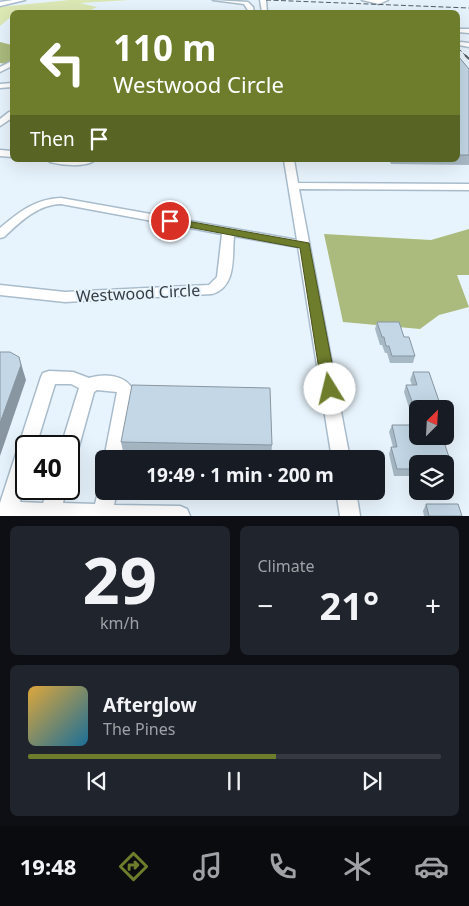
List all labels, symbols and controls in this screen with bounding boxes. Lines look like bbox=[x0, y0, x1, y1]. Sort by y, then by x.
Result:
text: 110 m bbox=[113, 24, 216, 71]
icon: left bbox=[30, 30, 95, 95]
text: Westwood Circle bbox=[113, 69, 284, 99]
icon: arrive bbox=[85, 125, 113, 153]
text: Then bbox=[30, 126, 75, 152]
pin bbox=[149, 200, 191, 242]
icon: arrive bbox=[156, 207, 184, 235]
street label: Westwood Circle bbox=[75, 279, 201, 307]
position arrow bbox=[303, 362, 355, 414]
north arrow bbox=[409, 400, 454, 445]
map controls bbox=[409, 400, 454, 500]
speed limit sign: 40 bbox=[15, 435, 80, 500]
button: layers bbox=[409, 455, 454, 500]
text: 19:49 · 1 min · 200 m bbox=[146, 462, 334, 488]
text: 29 bbox=[83, 535, 157, 623]
text: Climate bbox=[258, 555, 315, 577]
text: 21° bbox=[319, 579, 379, 631]
text: − bbox=[258, 586, 274, 624]
text: + bbox=[425, 586, 441, 624]
text: km/h bbox=[100, 612, 139, 634]
text: Afterglow bbox=[103, 692, 197, 718]
text: The Pines bbox=[103, 718, 175, 740]
icon: previous bbox=[83, 767, 111, 795]
icon: pause bbox=[220, 767, 248, 795]
icon: next bbox=[358, 767, 386, 795]
icon: directions bbox=[116, 849, 151, 884]
icon: music bbox=[190, 849, 225, 884]
icon: phone bbox=[265, 849, 300, 884]
icon: climate bbox=[340, 849, 375, 884]
icon: car bbox=[414, 849, 449, 884]
text: 19:48 bbox=[20, 851, 76, 881]

